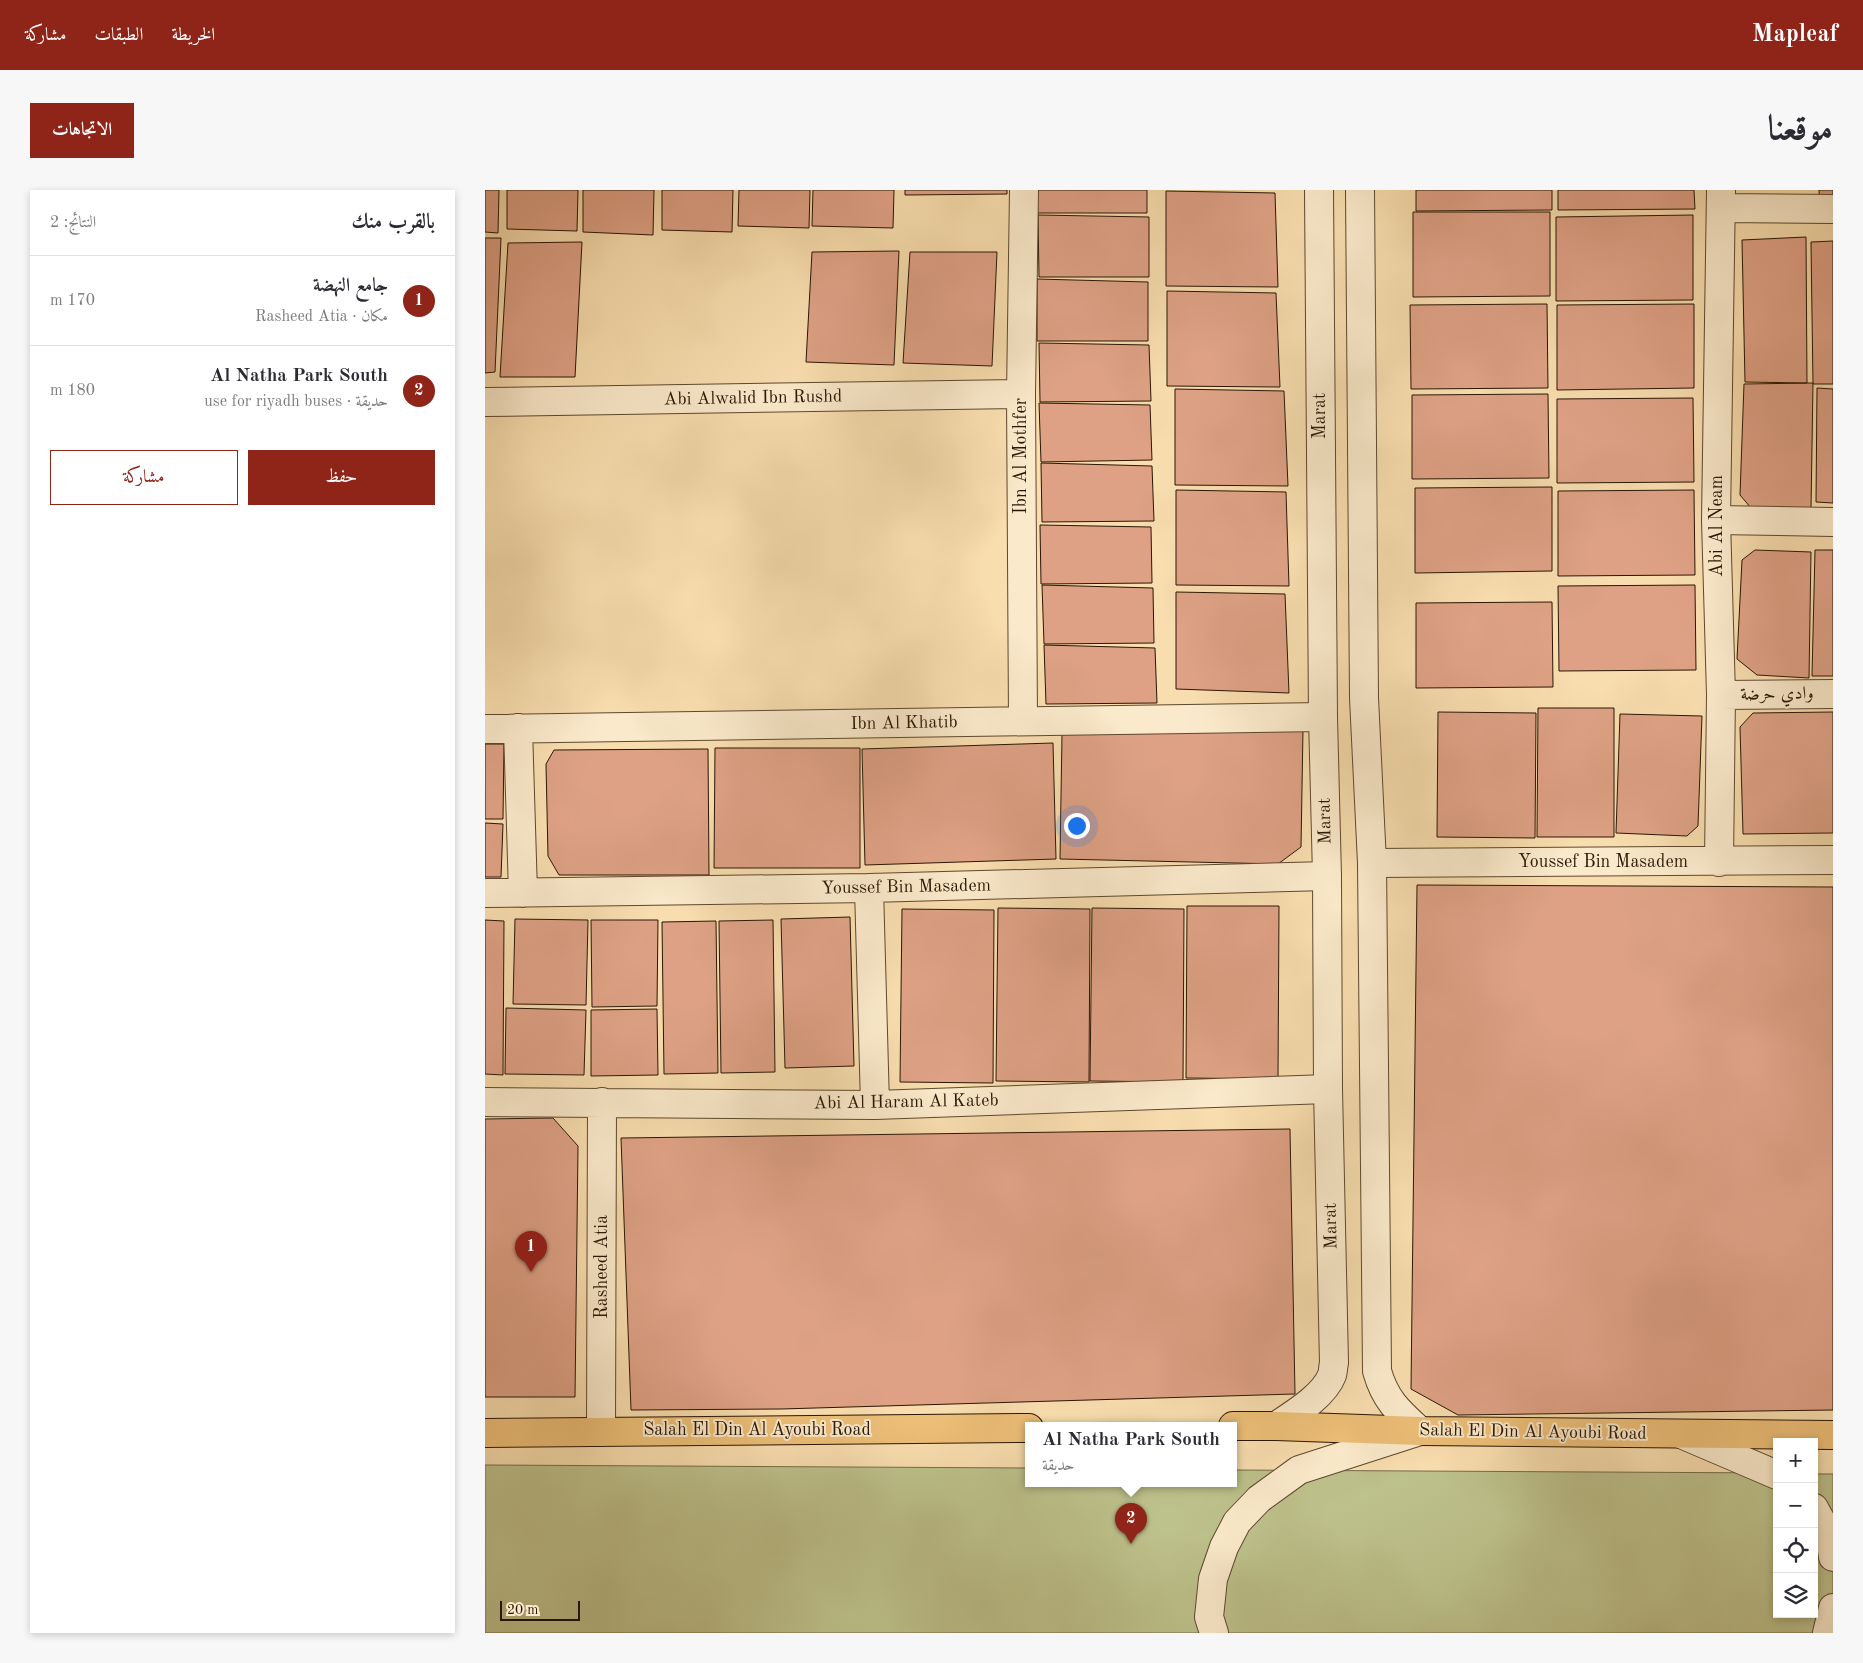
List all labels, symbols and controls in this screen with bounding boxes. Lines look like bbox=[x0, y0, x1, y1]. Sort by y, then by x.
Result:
text: Mapleaf bbox=[1752, 23, 1838, 47]
text: مشاركة bbox=[25, 26, 66, 44]
text: الطبقات bbox=[94, 26, 143, 44]
text: الخريطة bbox=[171, 26, 215, 44]
button: الاتجاهات bbox=[30, 103, 134, 158]
text: موقعنا bbox=[1768, 112, 1833, 147]
text: بالقرب منك bbox=[352, 212, 435, 233]
text: النتائج: 2 bbox=[50, 215, 96, 231]
text: جامع النهضة bbox=[313, 277, 388, 296]
text: 170 m bbox=[50, 293, 95, 309]
text: 1 bbox=[414, 293, 424, 309]
text: مكان · Rasheed Atia bbox=[255, 309, 388, 325]
text: Al Natha Park South bbox=[210, 367, 388, 386]
text: 180 m bbox=[50, 383, 95, 399]
text: 2 bbox=[414, 383, 424, 399]
street label: Abi Alwalid Ibn Rushd bbox=[664, 387, 842, 409]
street label: Marat bbox=[1311, 393, 1329, 439]
text: حديقة · use for riyadh buses bbox=[204, 394, 388, 410]
street label: Ibn Al Mothfer bbox=[1012, 397, 1030, 514]
button: مشاركة bbox=[50, 450, 238, 505]
button: حفظ bbox=[248, 450, 435, 505]
street label: Abi Al Neam bbox=[1708, 475, 1726, 577]
street label: وادي حرضة bbox=[1740, 684, 1814, 709]
street label: Ibn Al Khatib bbox=[850, 713, 958, 733]
street label: Marat bbox=[1316, 798, 1334, 844]
your location bbox=[1064, 813, 1090, 839]
street label: Youssef Bin Masadem bbox=[1518, 853, 1688, 871]
street label: Youssef Bin Masadem bbox=[821, 877, 991, 897]
street label: Abi Al Haram Al Kateb bbox=[813, 1091, 999, 1113]
street label: Marat bbox=[1322, 1203, 1340, 1249]
street label: Rasheed Atia bbox=[593, 1215, 611, 1319]
pin: 1 bbox=[515, 1231, 547, 1272]
street label: Salah El Din Al Ayoubi Road bbox=[643, 1421, 871, 1439]
street label: Salah El Din Al Ayoubi Road bbox=[1419, 1421, 1647, 1443]
popup bbox=[1025, 1422, 1237, 1487]
text: Al Natha Park South bbox=[1042, 1431, 1220, 1450]
map controls bbox=[1773, 1438, 1818, 1618]
button: + bbox=[1773, 1438, 1818, 1483]
text: حديقة bbox=[1042, 1458, 1074, 1474]
button: − bbox=[1773, 1483, 1818, 1528]
pin: 2 bbox=[1115, 1503, 1147, 1544]
button: locate bbox=[1773, 1528, 1818, 1573]
button: layers bbox=[1773, 1573, 1818, 1618]
scale bar bbox=[500, 1598, 580, 1621]
text: 20 m bbox=[507, 1603, 538, 1617]

